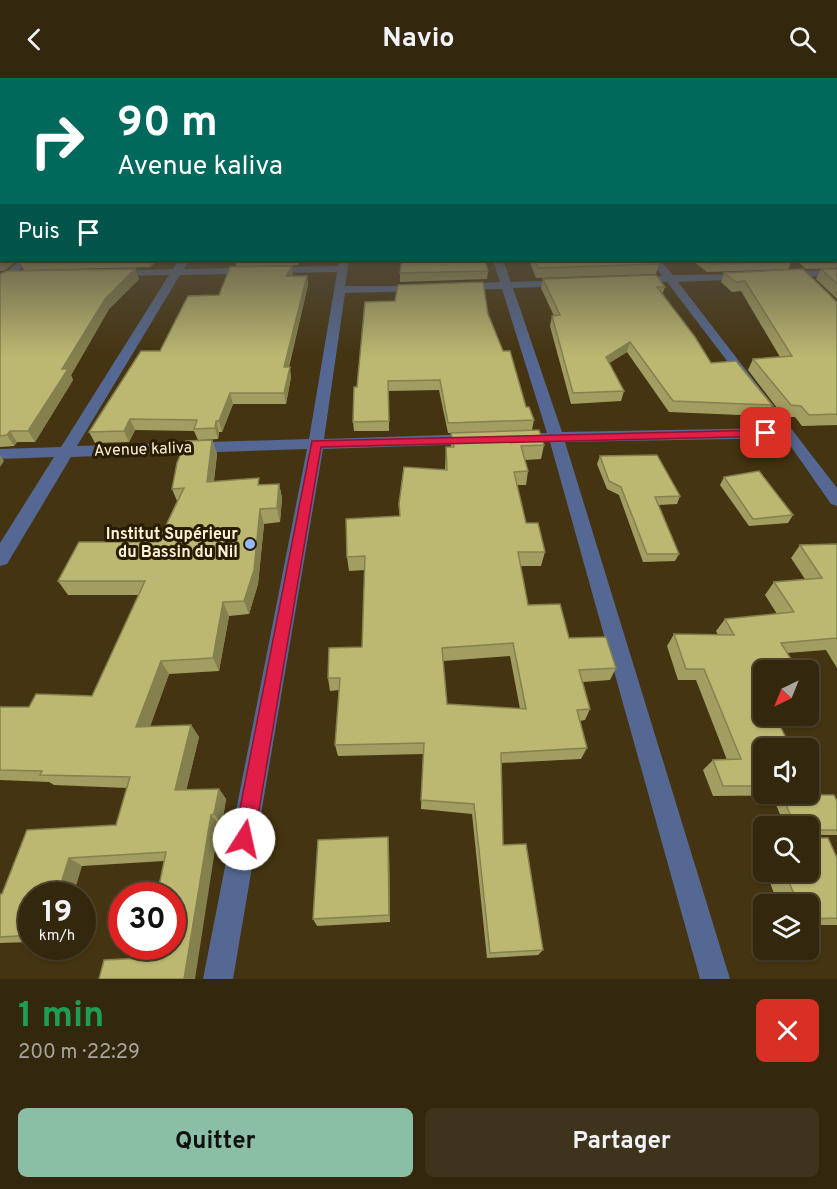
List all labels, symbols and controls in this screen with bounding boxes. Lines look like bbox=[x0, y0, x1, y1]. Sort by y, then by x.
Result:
text: Navio bbox=[382, 22, 455, 56]
icon: back bbox=[18, 23, 51, 56]
icon: search bbox=[786, 23, 819, 56]
text: 90 m bbox=[117, 98, 218, 151]
icon: right bbox=[18, 102, 96, 180]
text: Avenue kaliva bbox=[117, 150, 283, 184]
icon: arrive bbox=[72, 216, 105, 249]
text: Puis bbox=[18, 219, 60, 246]
pin bbox=[740, 407, 791, 458]
icon: arrive bbox=[749, 416, 782, 449]
street label: Avenue kaliva bbox=[94, 438, 192, 462]
place label: Institut Supérieur du Bassin du Nil bbox=[106, 525, 238, 563]
marker: Institut Supérieur du Bassin du Nil bbox=[243, 537, 257, 551]
north arrow bbox=[753, 660, 819, 726]
map controls bbox=[753, 660, 819, 960]
button: sound bbox=[753, 738, 819, 804]
position arrow bbox=[212, 807, 276, 871]
button: search bbox=[753, 816, 819, 882]
speed limit sign: 30 bbox=[108, 882, 186, 960]
button: layers bbox=[753, 894, 819, 960]
text: 19 bbox=[42, 895, 72, 932]
text: km/h bbox=[39, 927, 75, 946]
text: 1 min bbox=[18, 994, 104, 1040]
button: close bbox=[756, 999, 819, 1062]
text: 200 m · 22:29 bbox=[18, 1040, 140, 1066]
button: Quitter bbox=[18, 1108, 413, 1177]
button: Partager bbox=[425, 1108, 819, 1177]

